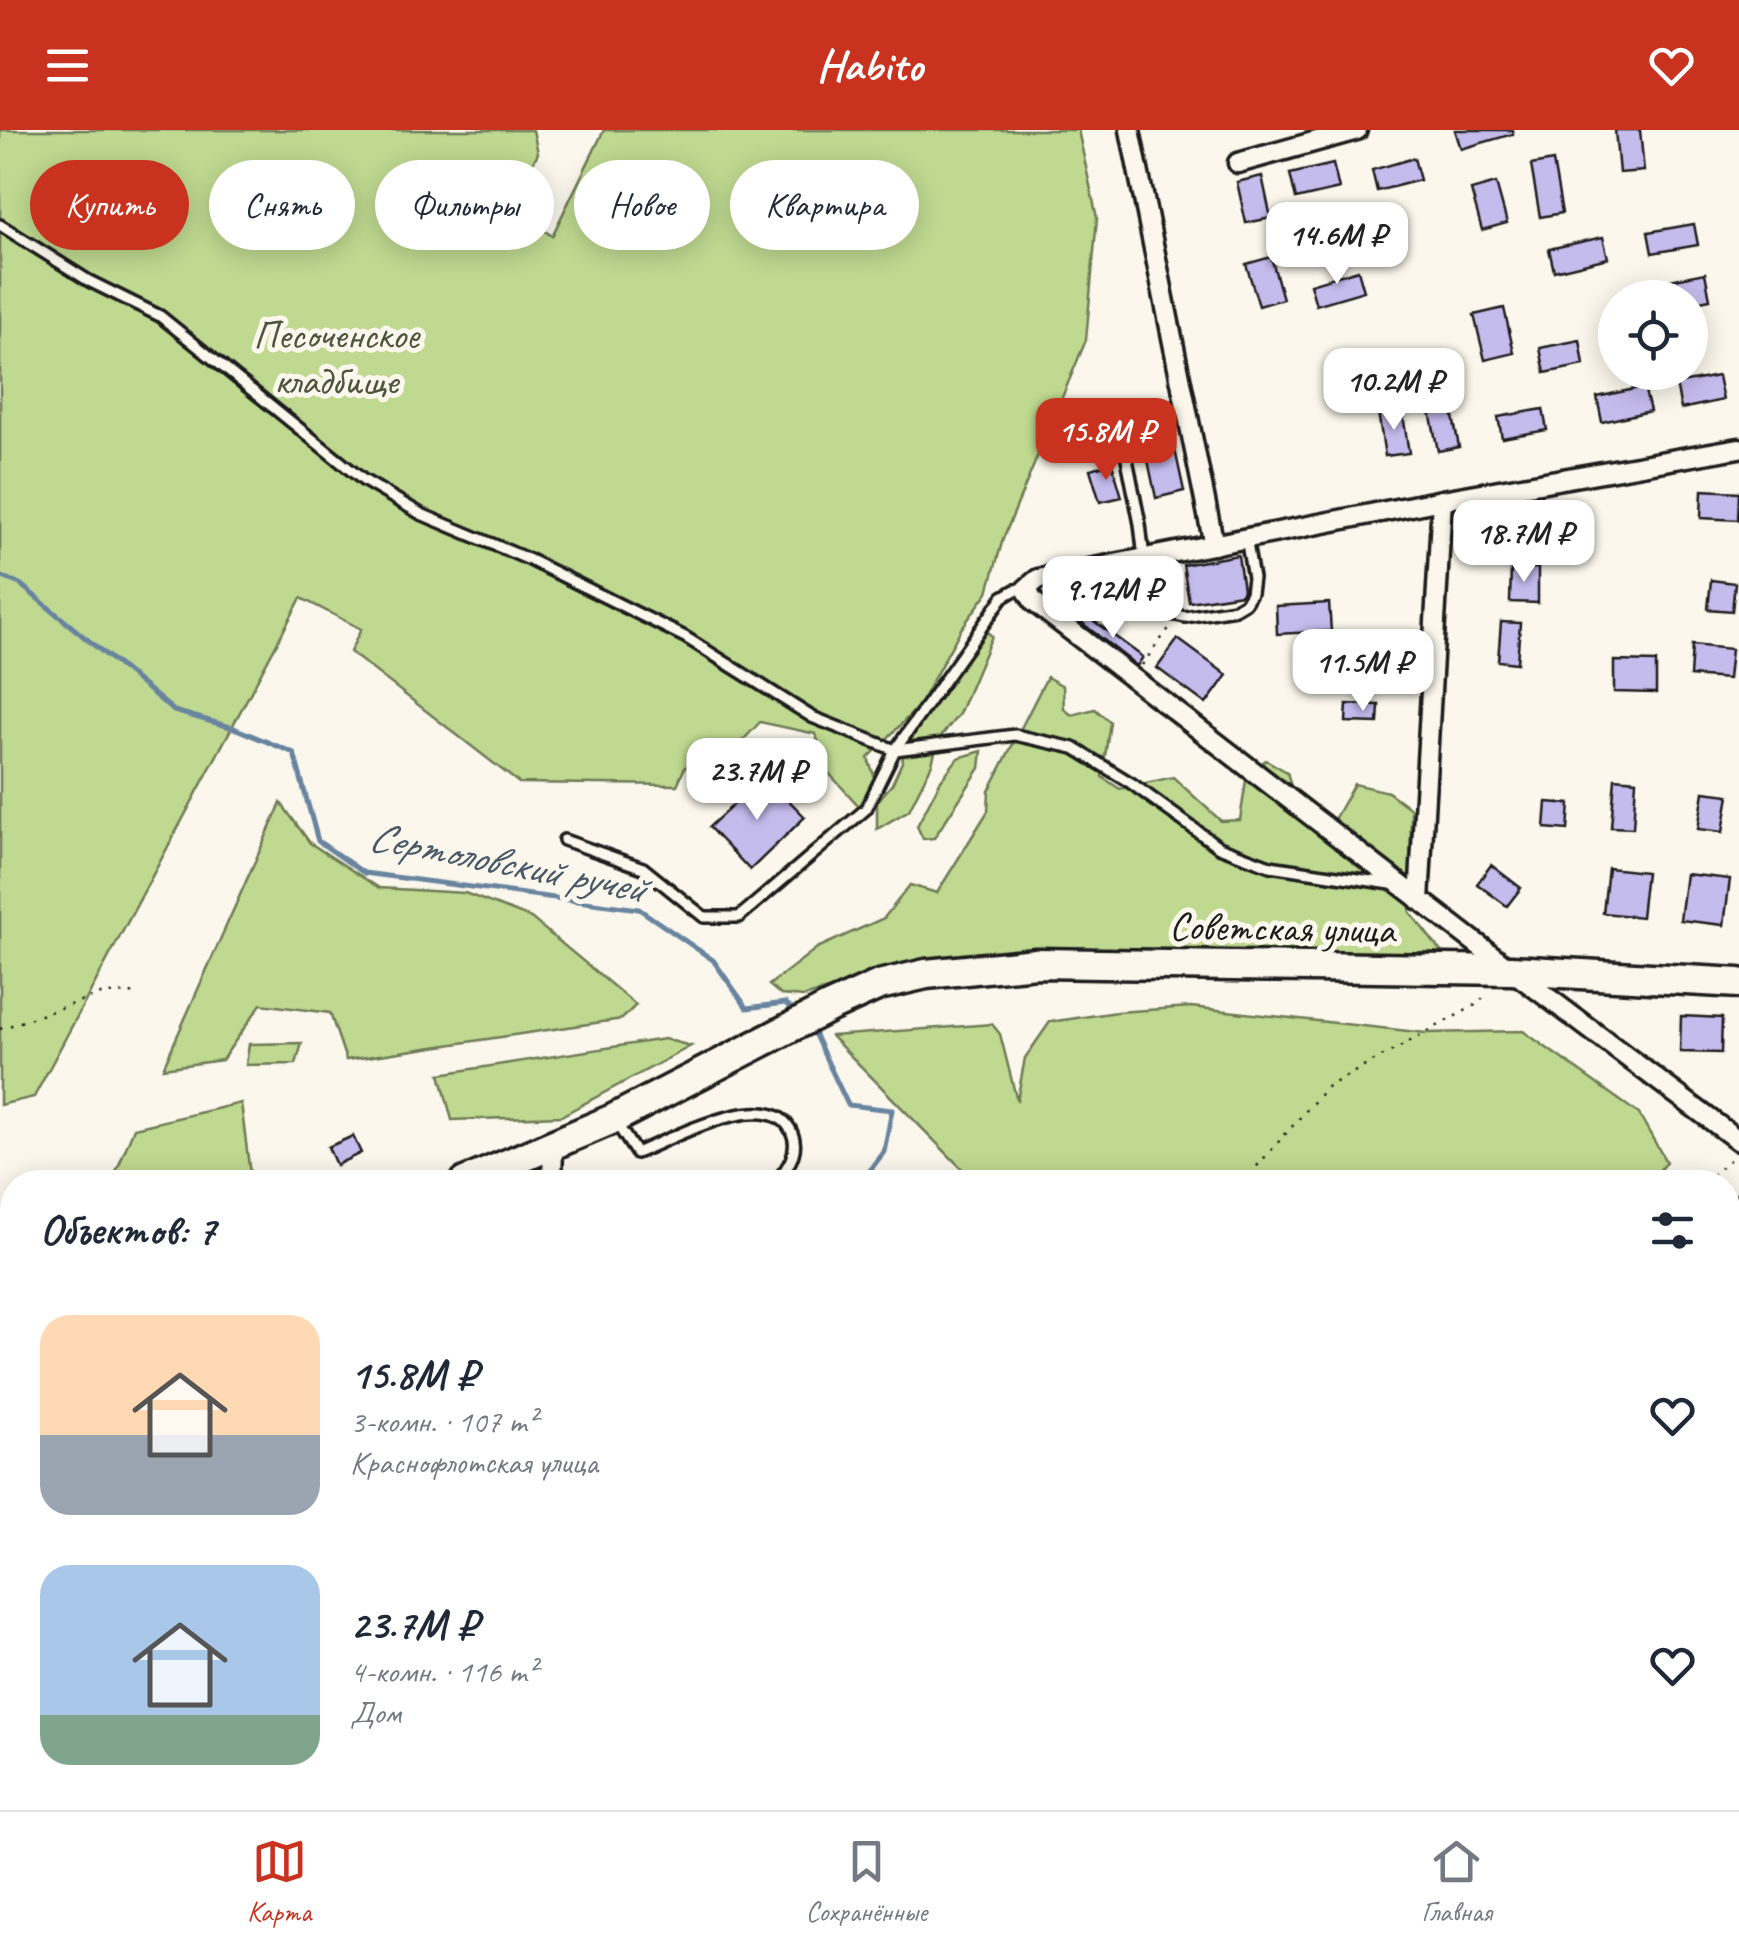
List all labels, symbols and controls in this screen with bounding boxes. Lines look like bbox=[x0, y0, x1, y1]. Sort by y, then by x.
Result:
text: Habito bbox=[817, 37, 922, 94]
icon: menu bbox=[40, 38, 95, 93]
icon: heart bbox=[1644, 38, 1699, 93]
chip: Купить bbox=[30, 160, 189, 250]
chip: Снять bbox=[209, 160, 355, 250]
chip: Фильтры bbox=[375, 160, 554, 250]
chip: Новое bbox=[574, 160, 710, 250]
chip: Квартира bbox=[730, 160, 919, 250]
pin: 14.6M ₽ bbox=[1245, 202, 1429, 287]
text: 14.6M ₽ bbox=[1288, 214, 1386, 255]
map controls bbox=[1598, 280, 1708, 390]
button: locate bbox=[1598, 280, 1708, 390]
park label: Песоченское кладбище bbox=[253, 310, 422, 406]
pin: 10.2M ₽ bbox=[1302, 348, 1486, 433]
text: 10.2M ₽ bbox=[1345, 360, 1443, 401]
pin: 15.8M ₽ bbox=[1014, 398, 1198, 483]
text: 15.8M ₽ bbox=[1058, 410, 1154, 451]
pin: 18.7M ₽ bbox=[1432, 500, 1616, 585]
text: 18.7M ₽ bbox=[1475, 512, 1573, 553]
pin: 9.12M ₽ bbox=[1021, 556, 1205, 641]
text: 9.12M ₽ bbox=[1065, 568, 1161, 609]
pin: 11.5M ₽ bbox=[1271, 629, 1455, 714]
text: 11.5M ₽ bbox=[1315, 641, 1411, 682]
pin: 23.7M ₽ bbox=[665, 738, 849, 823]
text: 23.7M ₽ bbox=[708, 750, 806, 791]
water label: Сертоловский ручей bbox=[365, 810, 656, 917]
street label: Советская улица bbox=[1169, 901, 1398, 955]
icon: filters bbox=[1645, 1203, 1700, 1258]
text: Объектов: 7 bbox=[40, 1204, 215, 1257]
text: 15.8M ₽ bbox=[350, 1348, 477, 1401]
icon: home bbox=[120, 1355, 240, 1475]
icon: heart bbox=[1645, 1388, 1700, 1443]
text: 3-комн. · 107 m² bbox=[350, 1401, 537, 1442]
text: Краснофлотская улица bbox=[350, 1442, 598, 1483]
text: 23.7M ₽ bbox=[350, 1598, 477, 1651]
icon: home bbox=[120, 1605, 240, 1725]
icon: heart bbox=[1645, 1638, 1700, 1693]
text: 4-комн. · 116 m² bbox=[350, 1651, 537, 1692]
text: Дом bbox=[350, 1692, 401, 1733]
tab: Карта bbox=[247, 1834, 311, 1929]
tab: Сохранённые bbox=[806, 1834, 927, 1929]
tab: Главная bbox=[1422, 1834, 1492, 1929]

